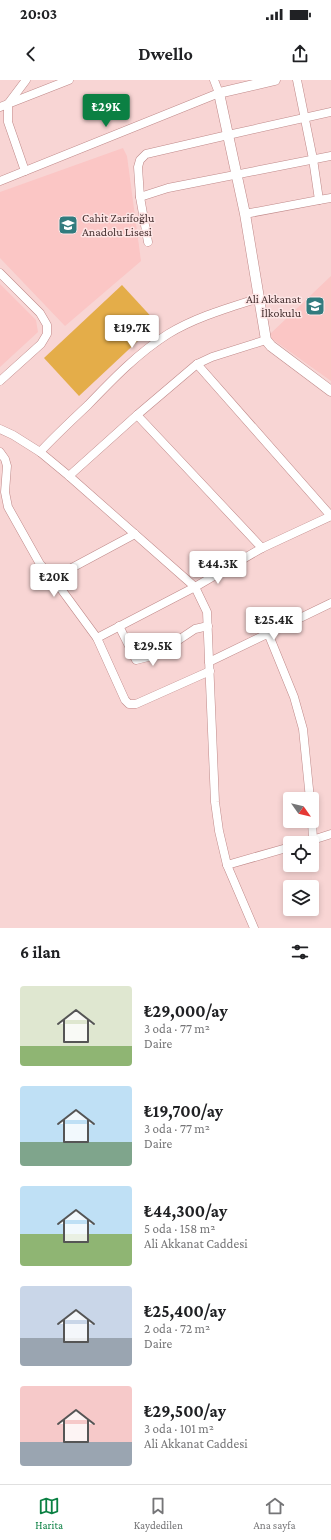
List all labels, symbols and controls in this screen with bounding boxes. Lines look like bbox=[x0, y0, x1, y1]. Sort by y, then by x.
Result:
text: 20:03 bbox=[20, 6, 57, 22]
icon: back bbox=[20, 43, 42, 65]
icon: share bbox=[289, 43, 311, 65]
text: Dwello bbox=[138, 44, 193, 64]
pin: ₺29K bbox=[82, 94, 130, 128]
text: ₺29K bbox=[92, 99, 120, 114]
place label: Cahit Zarifoğlu Anadolu Lisesi bbox=[82, 211, 155, 239]
school or university icon: Cahit Zarifoğlu Anadolu Lisesi bbox=[57, 214, 79, 236]
place label: Ali Akkanat İlkokulu bbox=[246, 292, 302, 320]
school or university icon: Ali Akkanat İlkokulu bbox=[304, 295, 326, 317]
pin: ₺19.7K bbox=[99, 315, 165, 349]
text: ₺19.7K bbox=[114, 320, 150, 335]
pin: ₺44.3K bbox=[185, 551, 251, 585]
text: ₺44.3K bbox=[198, 556, 238, 571]
pin: ₺20K bbox=[30, 564, 78, 598]
text: ₺20K bbox=[39, 569, 69, 584]
pin: ₺25.4K bbox=[241, 607, 307, 641]
text: ₺25.4K bbox=[255, 612, 293, 627]
pin: ₺29.5K bbox=[120, 633, 186, 667]
text: ₺29.5K bbox=[134, 638, 172, 653]
north arrow bbox=[283, 792, 319, 828]
map controls bbox=[283, 792, 319, 916]
button: locate bbox=[283, 836, 319, 872]
button: layers bbox=[283, 880, 319, 916]
icon: filters bbox=[289, 941, 311, 963]
text: 6 ilan bbox=[20, 943, 60, 962]
icon: home bbox=[52, 1002, 100, 1050]
text: ₺29,000/ay bbox=[144, 1002, 228, 1021]
text: 3 oda · 77 m² bbox=[144, 1021, 210, 1036]
text: Daire bbox=[144, 1036, 172, 1051]
icon: home bbox=[52, 1102, 100, 1150]
text: ₺19,700/ay bbox=[144, 1102, 223, 1121]
text: 3 oda · 77 m² bbox=[144, 1121, 210, 1136]
text: Daire bbox=[144, 1136, 172, 1151]
icon: home bbox=[52, 1202, 100, 1250]
text: ₺44,300/ay bbox=[144, 1202, 227, 1221]
text: 5 oda · 158 m² bbox=[144, 1221, 215, 1236]
text: Ali Akkanat Caddesi bbox=[144, 1236, 248, 1251]
icon: home bbox=[52, 1302, 100, 1350]
text: ₺25,400/ay bbox=[144, 1302, 226, 1321]
text: 2 oda · 72 m² bbox=[144, 1321, 210, 1336]
text: Daire bbox=[144, 1336, 172, 1351]
icon: home bbox=[52, 1402, 100, 1450]
text: ₺29,500/ay bbox=[144, 1402, 226, 1421]
text: 3 oda · 101 m² bbox=[144, 1421, 214, 1436]
text: Ali Akkanat Caddesi bbox=[144, 1436, 248, 1451]
tab: Harita bbox=[35, 1495, 63, 1531]
tab: Kaydedilen bbox=[134, 1495, 183, 1531]
tab: Ana sayfa bbox=[254, 1495, 296, 1531]

